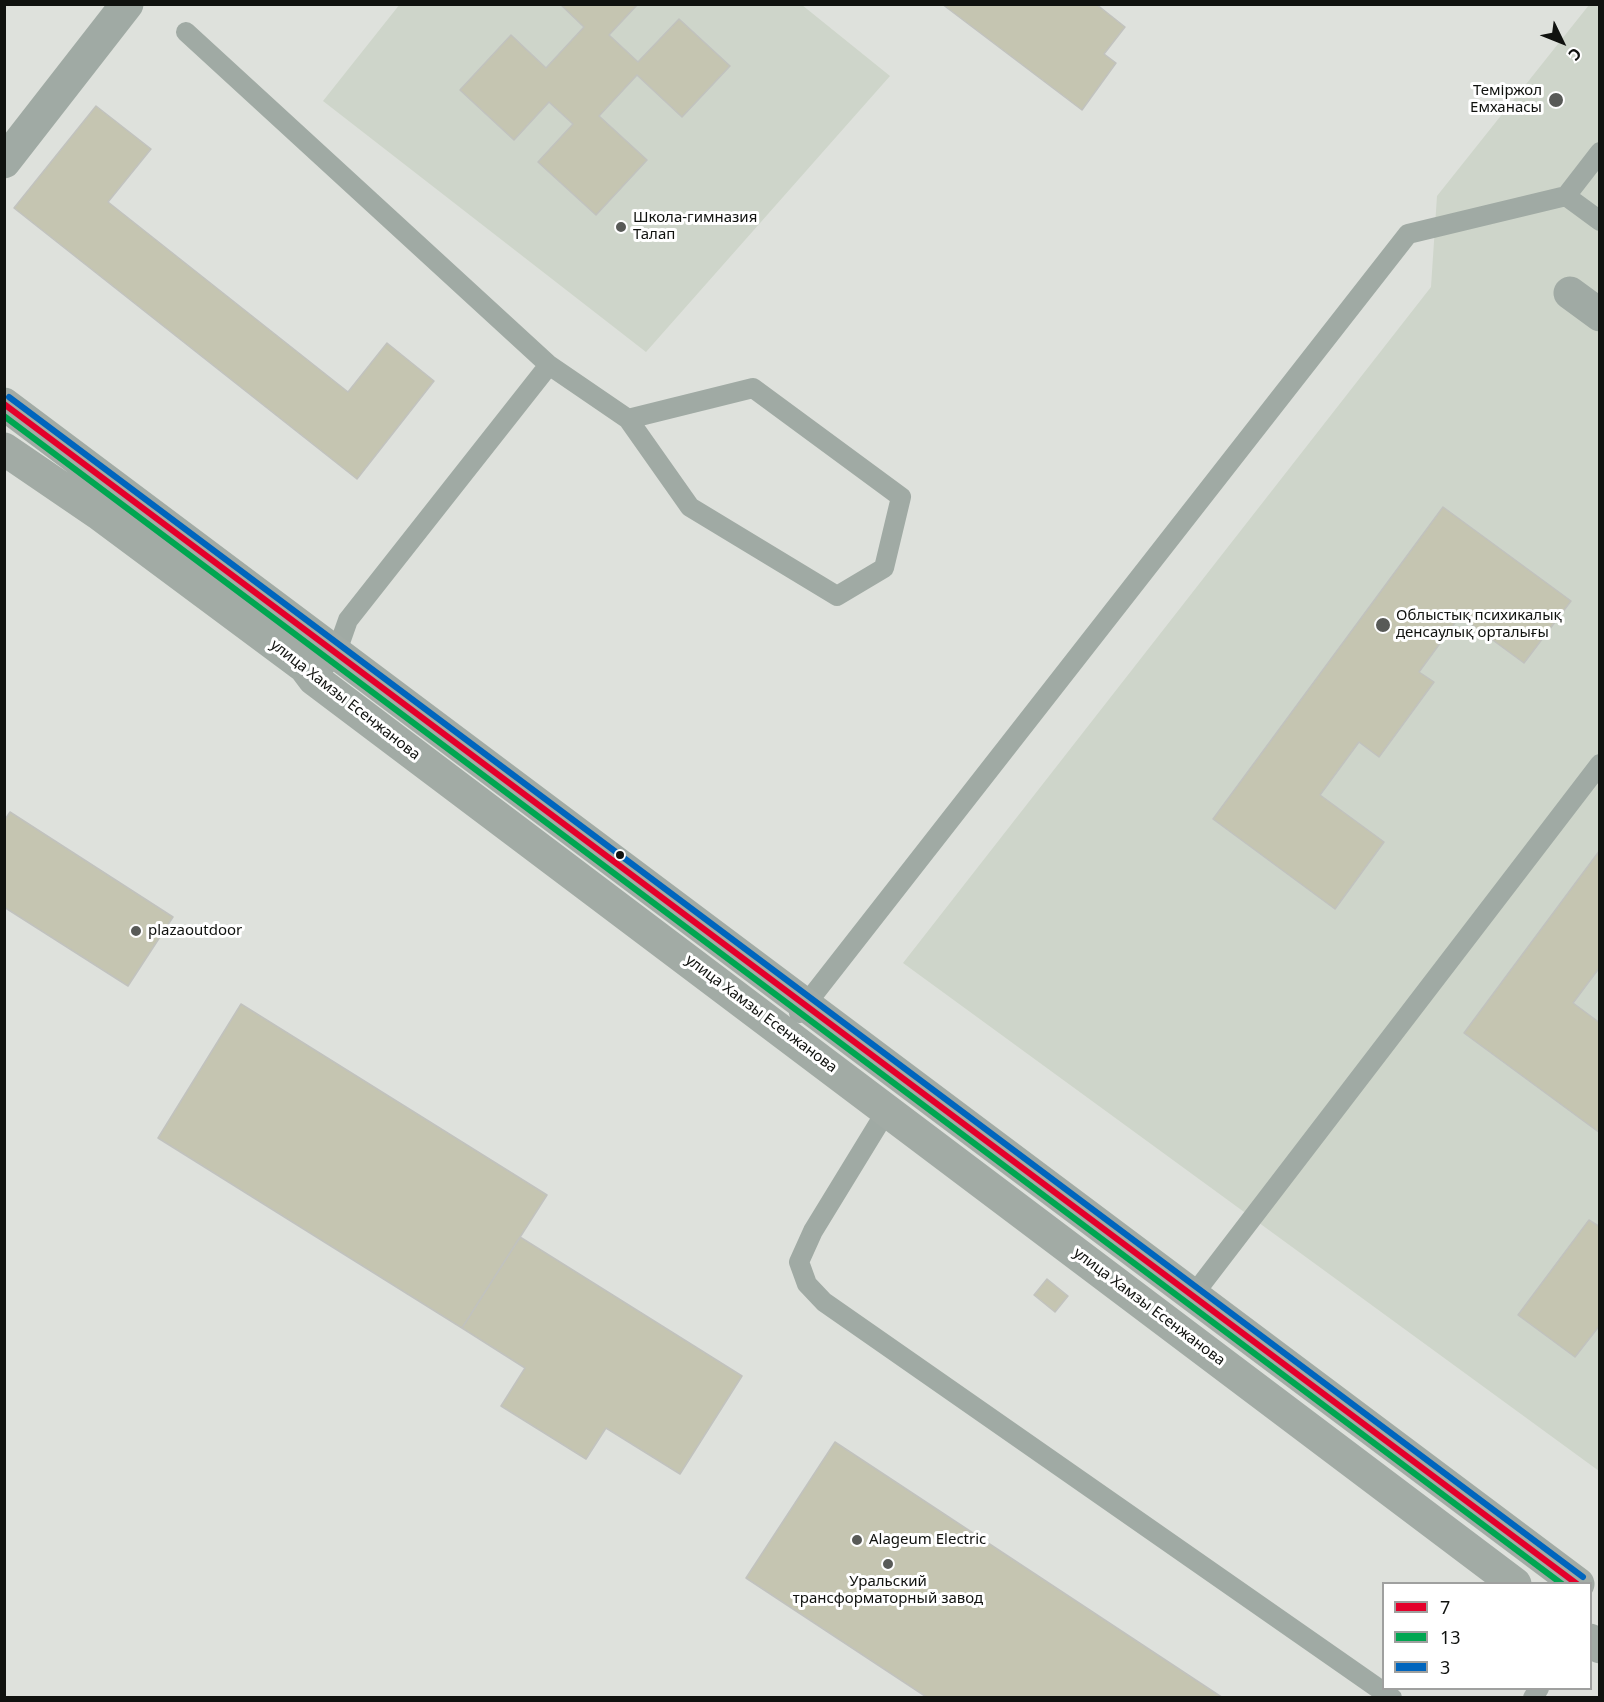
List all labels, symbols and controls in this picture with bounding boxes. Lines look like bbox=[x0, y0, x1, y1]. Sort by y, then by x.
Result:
north arrow bbox=[1532, 12, 1592, 72]
text: С bbox=[1564, 43, 1587, 66]
place label: Теміржол Емханасы bbox=[1470, 82, 1542, 117]
marker: Теміржол Емханасы bbox=[1547, 91, 1565, 109]
place label: Школа-гимназия Талап bbox=[633, 209, 757, 244]
marker: Школа-гимназия Талап bbox=[614, 220, 628, 234]
place label: Облыстық психикалық денсаулық орталығы bbox=[1396, 607, 1562, 642]
marker: Облыстық психикалық денсаулық орталығы bbox=[1374, 616, 1392, 634]
street label: улица Хамзы Есенжанова bbox=[267, 636, 423, 764]
unlabelled marker bbox=[614, 849, 626, 861]
place label: plazaoutdoor bbox=[148, 922, 242, 940]
marker: plazaoutdoor bbox=[129, 924, 143, 938]
street label: улица Хамзы Есенжанова bbox=[682, 951, 840, 1077]
street label: улица Хамзы Есенжанова bbox=[1070, 1244, 1228, 1370]
place label: Alageum Electric bbox=[869, 1531, 986, 1549]
marker: Alageum Electric bbox=[850, 1533, 864, 1547]
marker: Уральский трансформаторный завод bbox=[881, 1557, 895, 1571]
place label: Уральский трансформаторный завод bbox=[793, 1573, 983, 1608]
legend bbox=[1382, 1582, 1592, 1690]
text: 7 bbox=[1440, 1595, 1450, 1619]
text: 13 bbox=[1440, 1625, 1461, 1649]
text: 3 bbox=[1440, 1655, 1450, 1679]

